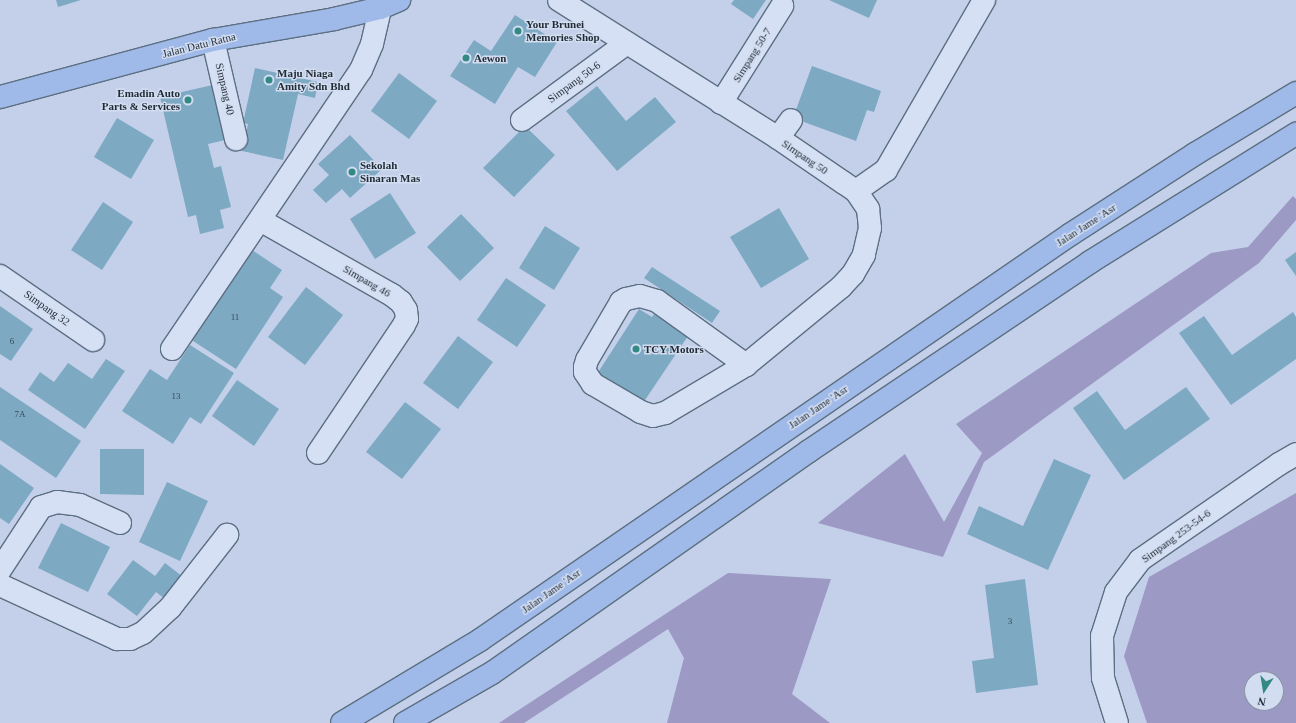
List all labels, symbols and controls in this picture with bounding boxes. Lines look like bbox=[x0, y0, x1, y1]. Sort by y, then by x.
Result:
place label: Your Brunei Memories Shop bbox=[526, 18, 600, 44]
street label: Simpang 50-7 bbox=[730, 25, 774, 85]
marker: Your Brunei Memories Shop bbox=[513, 26, 523, 36]
street label: Jalan Datu Ratna bbox=[161, 30, 237, 60]
place label: Aewon bbox=[474, 51, 506, 65]
marker: Aewon bbox=[461, 53, 471, 63]
street label: Simpang 50-6 bbox=[545, 58, 603, 106]
street label: Simpang 40 bbox=[213, 62, 237, 116]
place label: Maju Niaga Amity Sdn Bhd bbox=[277, 67, 350, 93]
marker: Maju Niaga Amity Sdn Bhd bbox=[264, 75, 274, 85]
place label: Emadin Auto Parts & Services bbox=[102, 87, 180, 113]
marker: Emadin Auto Parts & Services bbox=[183, 95, 193, 105]
street label: Simpang 50 bbox=[779, 137, 831, 177]
place label: Sekolah Sinaran Mas bbox=[360, 159, 420, 185]
marker: Sekolah Sinaran Mas bbox=[347, 167, 357, 177]
street label: Jalan Jame 'Asr bbox=[1054, 201, 1118, 249]
street label: Simpang 46 bbox=[341, 262, 393, 300]
street label: Simpang 32 bbox=[22, 287, 72, 329]
house number: 11 bbox=[231, 312, 239, 322]
house number: 6 bbox=[10, 336, 14, 346]
place label: TCY Motors bbox=[644, 342, 704, 356]
marker: TCY Motors bbox=[631, 344, 641, 354]
street label: Jalan Jame 'Asr bbox=[786, 382, 850, 432]
house number: 13 bbox=[172, 391, 180, 401]
house number: 7A bbox=[15, 409, 25, 419]
street label: Simpang 253-54-6 bbox=[1139, 507, 1213, 565]
street label: Jalan Jame 'Asr bbox=[519, 566, 583, 616]
house number: 3 bbox=[1008, 616, 1012, 626]
north arrow bbox=[1244, 671, 1284, 711]
text: N bbox=[1257, 695, 1267, 708]

